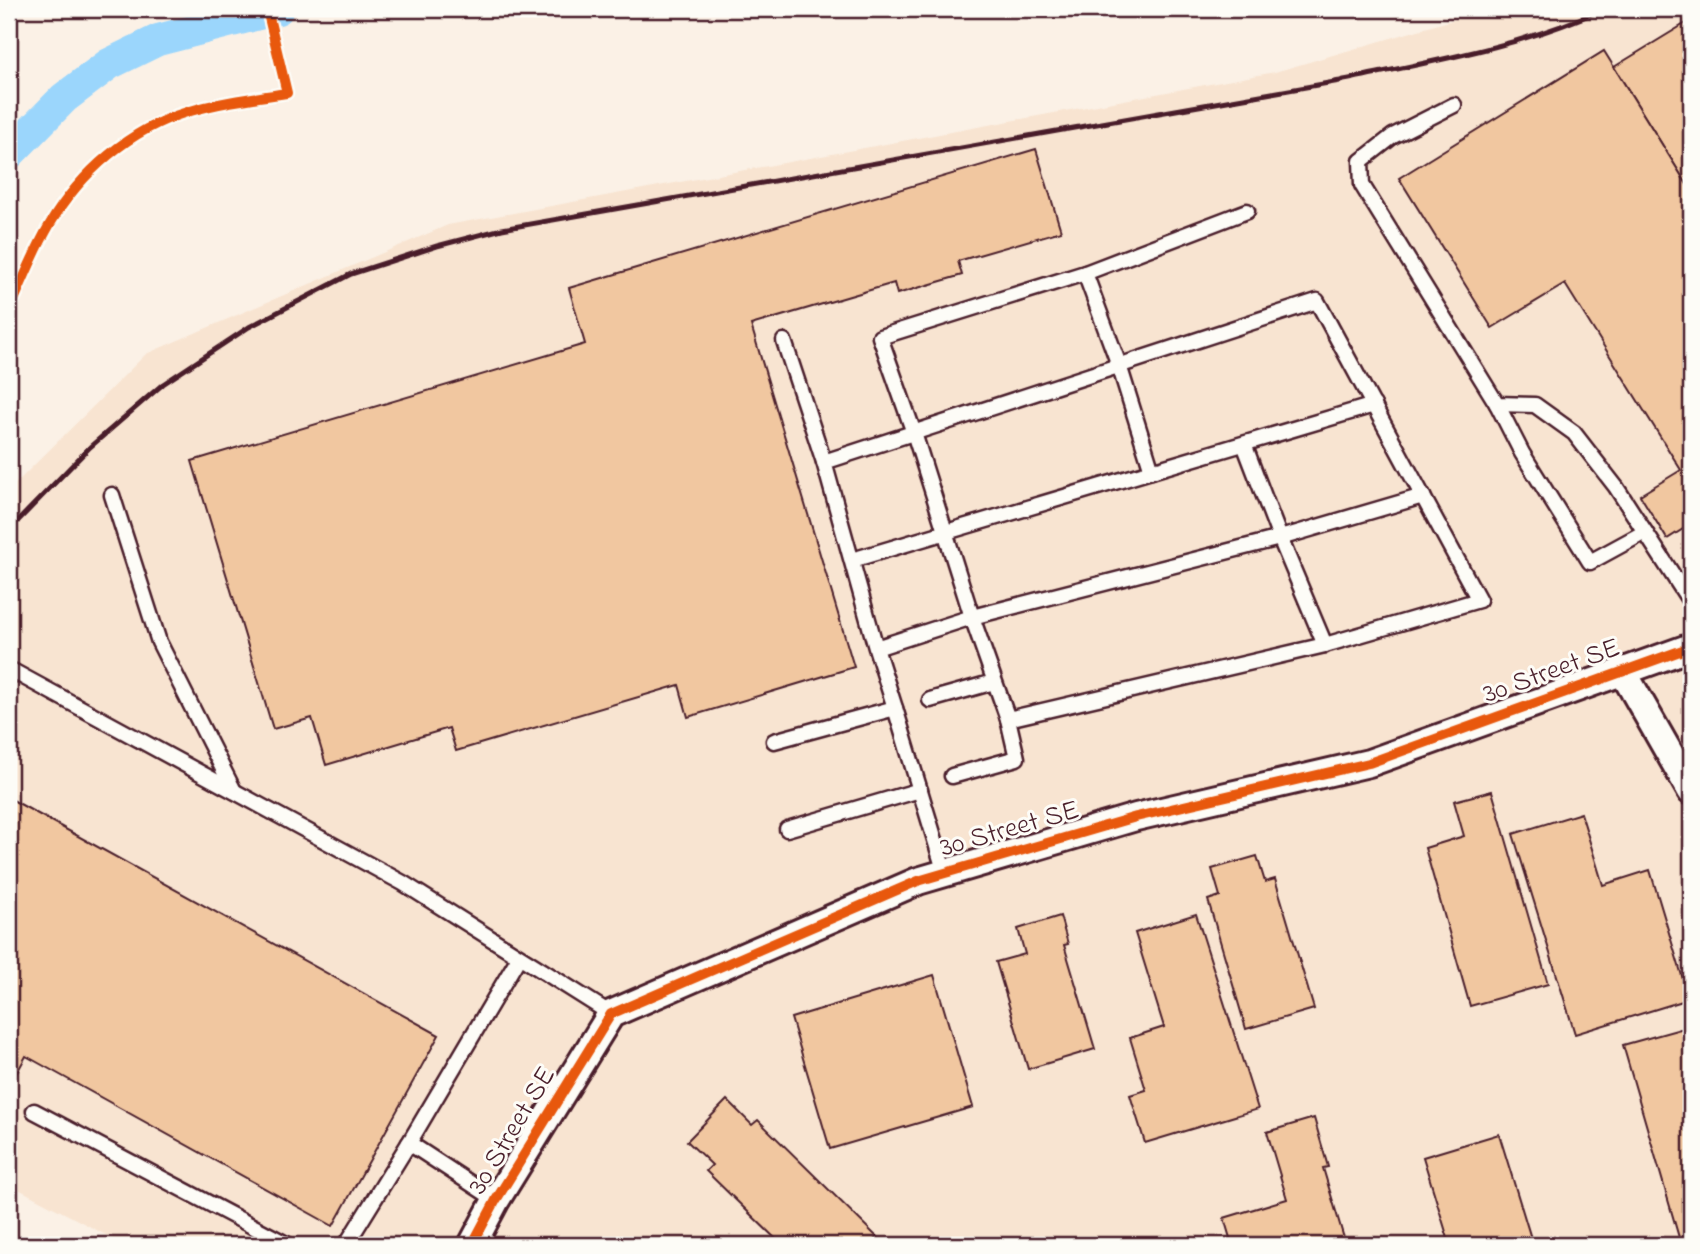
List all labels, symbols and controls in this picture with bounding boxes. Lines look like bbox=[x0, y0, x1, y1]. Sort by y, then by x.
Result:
street label: 30 Street SE bbox=[1478, 628, 1626, 716]
street label: 30 Street SE bbox=[936, 791, 1084, 869]
street label: 30 Street SE bbox=[459, 1059, 567, 1203]

